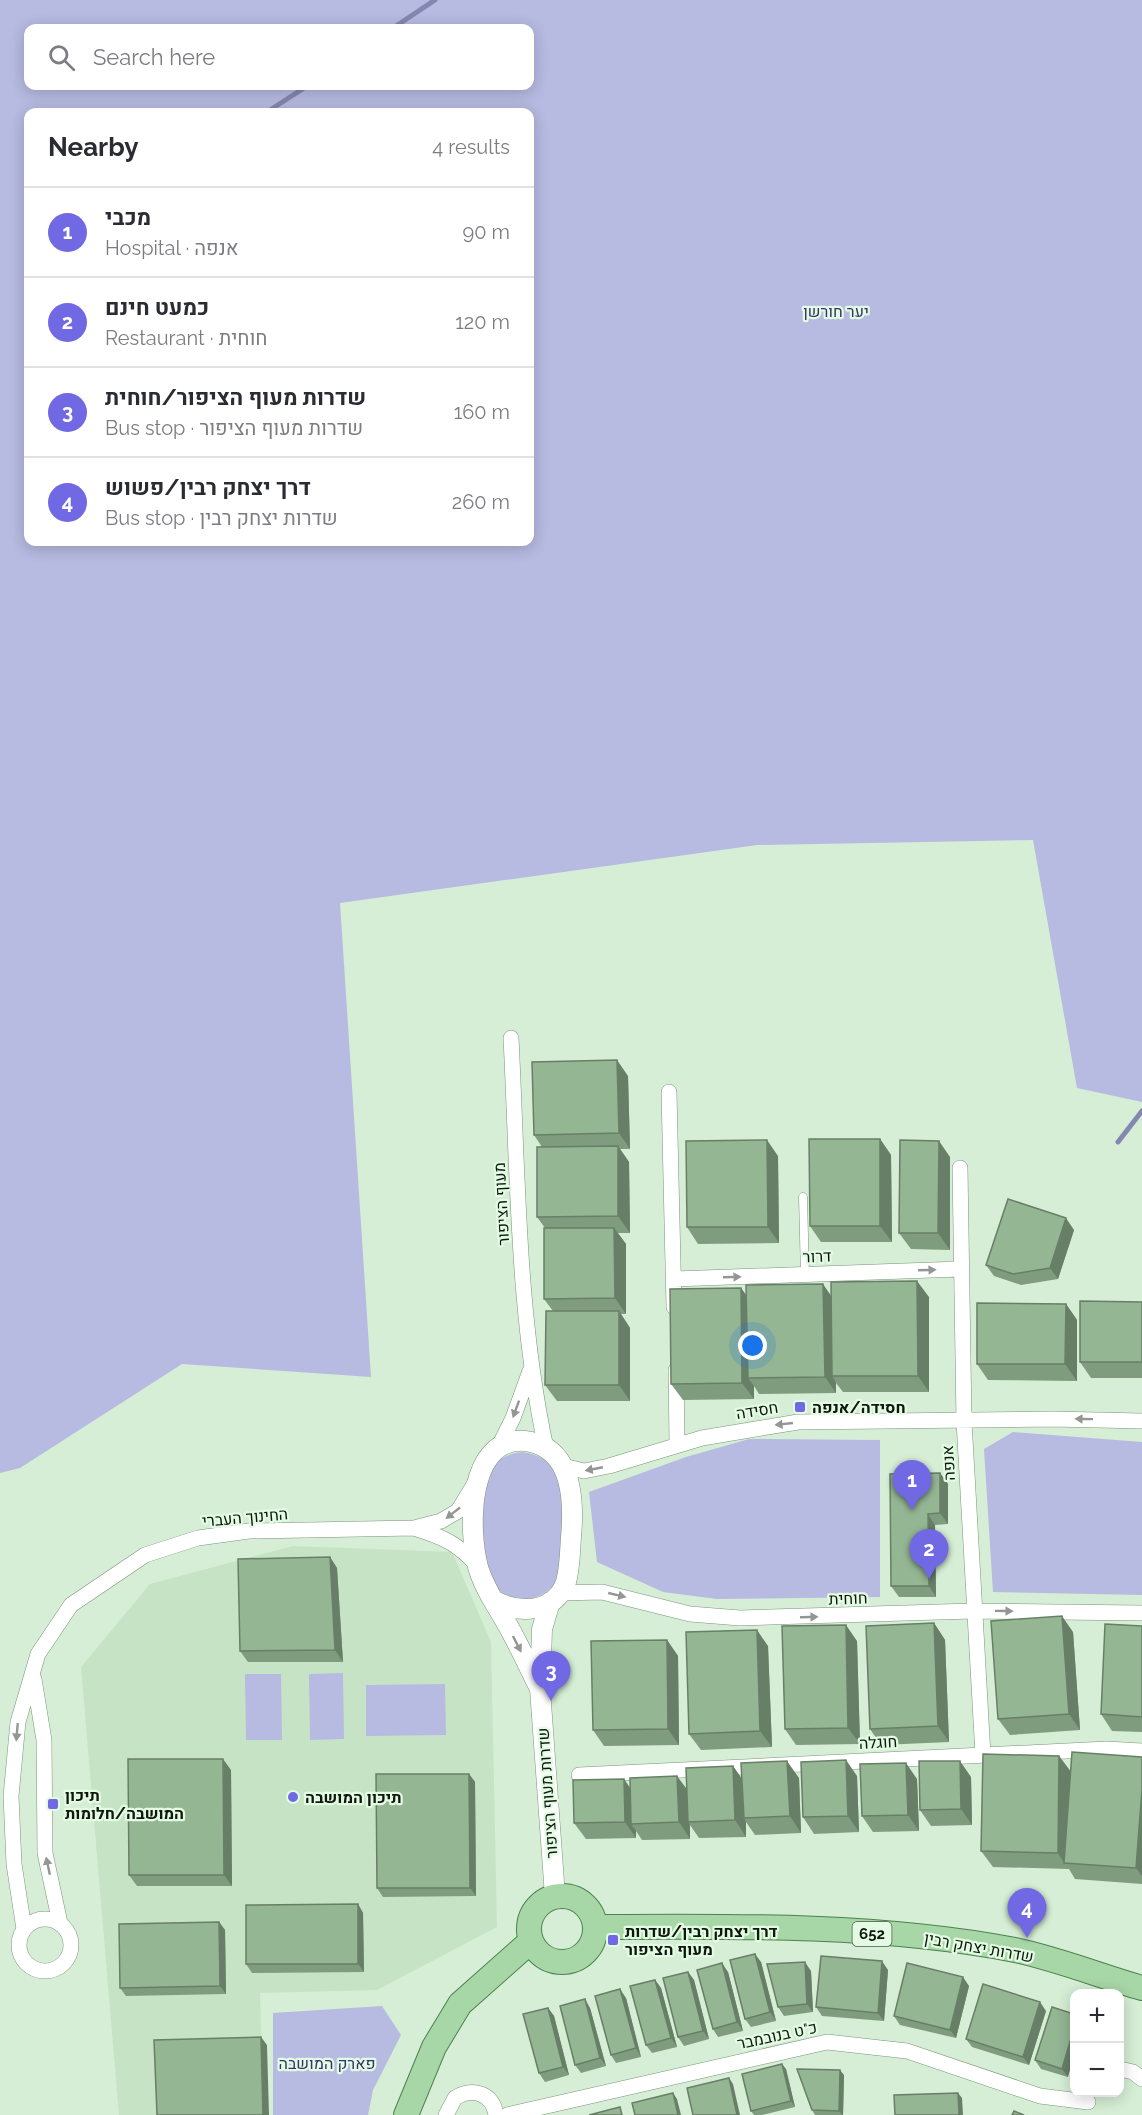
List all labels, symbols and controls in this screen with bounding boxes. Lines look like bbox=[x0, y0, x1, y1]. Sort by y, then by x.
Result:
search box bbox=[24, 24, 534, 90]
icon: search bbox=[45, 41, 78, 74]
text: Search here bbox=[93, 44, 215, 70]
text: Nearby bbox=[48, 132, 138, 162]
text: 4 results bbox=[432, 135, 510, 159]
text: מכבי bbox=[105, 204, 151, 230]
text: 1 bbox=[63, 220, 72, 244]
text: 90 m bbox=[463, 220, 510, 244]
text: Hospital · אנפה bbox=[105, 236, 239, 260]
text: כמעט חינם bbox=[105, 294, 209, 320]
park label: יער חורשן bbox=[803, 302, 869, 321]
text: 2 bbox=[62, 310, 73, 334]
text: 120 m bbox=[455, 310, 510, 334]
text: Restaurant · חוחית bbox=[105, 326, 267, 350]
text: שדרות מעוף הציפור/חוחית bbox=[105, 384, 366, 410]
text: 3 bbox=[62, 400, 73, 424]
text: 160 m bbox=[454, 400, 510, 424]
text: Bus stop · שדרות מעוף הציפור bbox=[105, 416, 363, 440]
text: דרך יצחק רבין/פשוש bbox=[105, 474, 311, 500]
text: 4 bbox=[62, 490, 73, 514]
text: 260 m bbox=[452, 490, 510, 514]
text: Bus stop · שדרות יצחק רבין bbox=[105, 506, 338, 530]
street label: מעוף הציפור bbox=[490, 1162, 513, 1246]
street label: דרור bbox=[802, 1247, 832, 1266]
one-way arrow bbox=[918, 1266, 937, 1275]
one-way arrow bbox=[723, 1273, 742, 1282]
your location bbox=[738, 1331, 767, 1360]
street label: חסידה bbox=[735, 1398, 780, 1423]
place label: חסידה/אנפה bbox=[812, 1398, 906, 1417]
one-way arrow bbox=[511, 1400, 521, 1418]
marker: חסידה/אנפה bbox=[793, 1400, 807, 1414]
one-way arrow bbox=[1074, 1415, 1093, 1424]
one-way arrow bbox=[774, 1419, 793, 1429]
street label: אנפה bbox=[938, 1445, 959, 1481]
pin: 1 bbox=[892, 1460, 932, 1510]
one-way arrow bbox=[585, 1465, 604, 1474]
street label: החינוך העברי bbox=[201, 1504, 289, 1531]
one-way arrow bbox=[445, 1506, 460, 1518]
pin: 2 bbox=[910, 1530, 948, 1579]
street label: חוחית bbox=[828, 1588, 868, 1609]
one-way arrow bbox=[608, 1591, 627, 1600]
one-way arrow bbox=[995, 1606, 1014, 1616]
one-way arrow bbox=[800, 1612, 819, 1622]
one-way arrow bbox=[513, 1636, 522, 1653]
pin: 3 bbox=[532, 1652, 570, 1701]
one-way arrow bbox=[12, 1723, 22, 1742]
street label: שדרות מעוף הציפור bbox=[533, 1727, 562, 1859]
street label: חוגלה bbox=[858, 1732, 898, 1753]
place label: תיכון המושבה/חלומות bbox=[65, 1786, 184, 1823]
place label: תיכון המושבה bbox=[305, 1788, 402, 1807]
marker: תיכון המושבה bbox=[286, 1790, 300, 1804]
marker: תיכון המושבה/חלומות bbox=[46, 1797, 60, 1811]
one-way arrow bbox=[43, 1856, 52, 1875]
pin: 4 bbox=[1008, 1888, 1046, 1938]
place label: דרך יצחק רבין/שדרות מעוף הציפור bbox=[625, 1922, 778, 1959]
road number: 652 bbox=[852, 1922, 892, 1946]
street label: שדרות יצחק רבין bbox=[923, 1929, 1035, 1966]
marker: דרך יצחק רבין/שדרות מעוף הציפור bbox=[606, 1933, 620, 1947]
map controls bbox=[1070, 1989, 1124, 2097]
button: + bbox=[1070, 1989, 1124, 2043]
street label: כ"ט בנובמבר bbox=[735, 2018, 819, 2053]
button: − bbox=[1070, 2043, 1124, 2097]
park label: פארק המושבה bbox=[279, 2054, 376, 2073]

